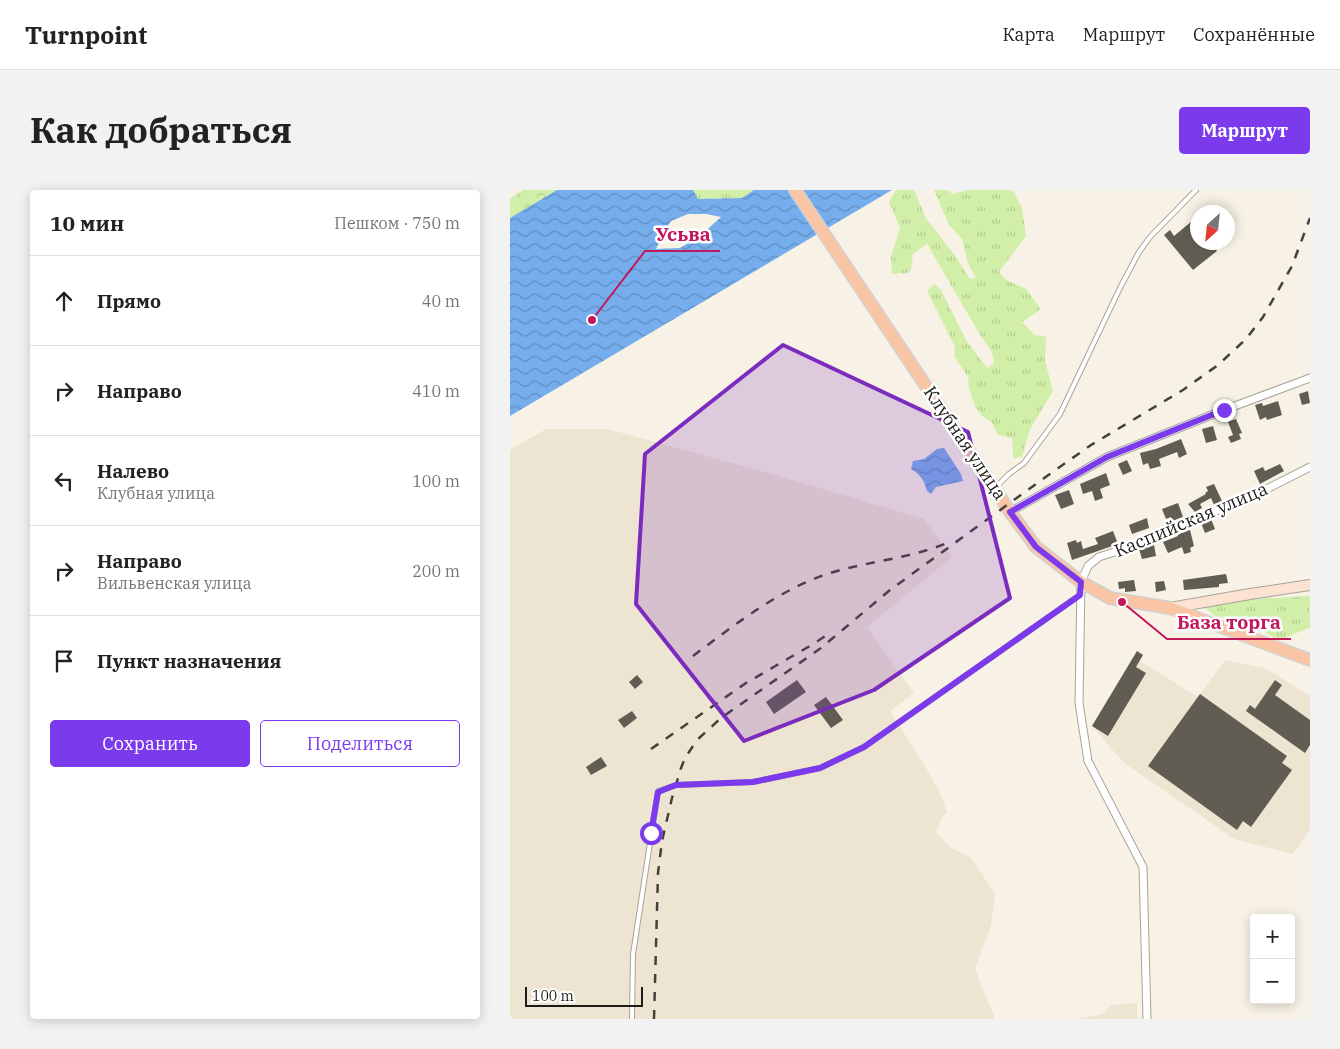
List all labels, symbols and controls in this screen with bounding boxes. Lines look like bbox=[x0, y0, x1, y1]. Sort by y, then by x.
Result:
text: Turnpoint bbox=[25, 19, 147, 51]
text: Карта bbox=[1002, 23, 1055, 46]
text: Маршрут bbox=[1083, 23, 1165, 46]
text: Сохранённые bbox=[1193, 23, 1315, 46]
text: Как добраться bbox=[30, 107, 292, 153]
button: Маршрут bbox=[1179, 107, 1310, 154]
north arrow bbox=[1190, 205, 1235, 250]
text: 10 мин bbox=[50, 209, 124, 237]
text: Пешком · 750 m bbox=[334, 213, 460, 233]
callout: Усьва bbox=[645, 217, 720, 251]
text: Усьва bbox=[655, 222, 711, 246]
icon: ahead bbox=[50, 287, 78, 315]
text: Прямо bbox=[97, 289, 161, 313]
text: 40 m bbox=[422, 291, 460, 311]
icon: right bbox=[50, 377, 78, 405]
text: Направо bbox=[97, 379, 182, 403]
text: 410 m bbox=[412, 381, 460, 401]
street label: Клубная улица bbox=[919, 381, 1012, 504]
route end bbox=[1213, 399, 1236, 422]
text: Налево bbox=[97, 459, 169, 483]
icon: left bbox=[50, 467, 78, 495]
text: 100 m bbox=[412, 471, 460, 491]
street label: Каспийская улица bbox=[1111, 477, 1271, 562]
text: Клубная улица bbox=[97, 483, 215, 503]
text: Направо bbox=[97, 549, 182, 573]
icon: right bbox=[50, 557, 78, 585]
text: 200 m bbox=[412, 561, 460, 581]
text: Вильвенская улица bbox=[97, 573, 251, 593]
callout: База торга bbox=[1167, 605, 1291, 639]
text: База торга bbox=[1177, 610, 1281, 634]
icon: arrive bbox=[50, 647, 78, 675]
text: Пункт назначения bbox=[97, 649, 281, 673]
button: Сохранить bbox=[50, 720, 250, 767]
button: Поделиться bbox=[260, 720, 460, 767]
route start bbox=[640, 822, 663, 845]
map controls bbox=[1250, 914, 1295, 1004]
button: + bbox=[1250, 914, 1295, 959]
button: − bbox=[1250, 959, 1295, 1004]
scale bar bbox=[525, 984, 642, 1007]
text: 100 m bbox=[532, 987, 574, 1005]

